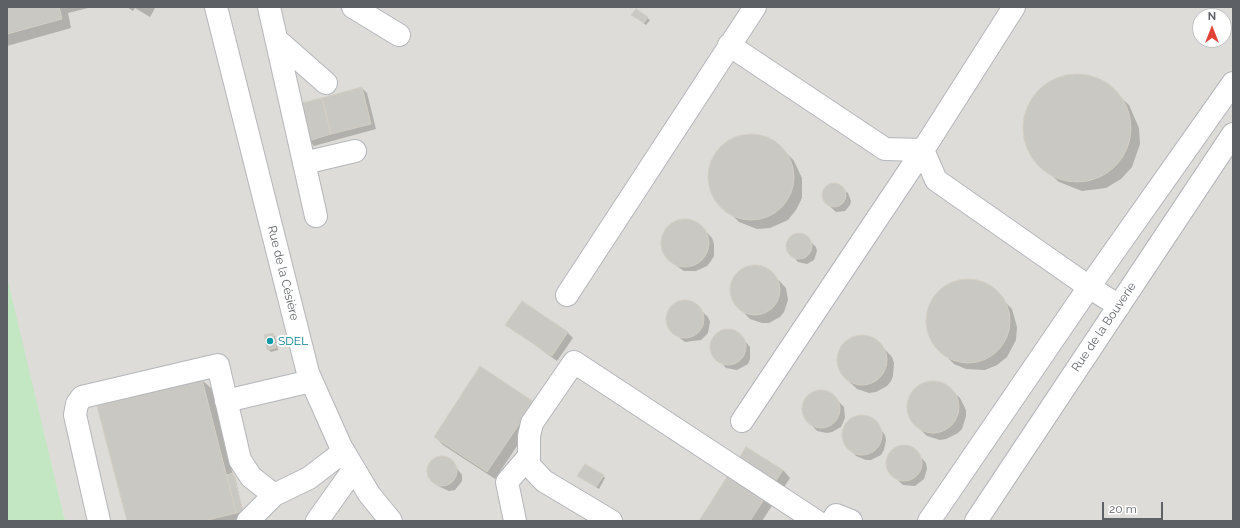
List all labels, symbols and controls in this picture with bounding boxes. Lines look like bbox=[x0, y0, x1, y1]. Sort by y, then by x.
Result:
north arrow bbox=[1192, 8, 1232, 48]
text: N bbox=[1208, 10, 1216, 23]
street label: Rue de la Césière bbox=[264, 224, 302, 322]
street label: Rue de la Bouverie bbox=[1069, 280, 1139, 374]
place label: SDEL bbox=[278, 334, 308, 348]
marker: SDEL bbox=[265, 336, 275, 346]
scale bar bbox=[1104, 494, 1165, 520]
text: 20 m bbox=[1109, 502, 1137, 516]

